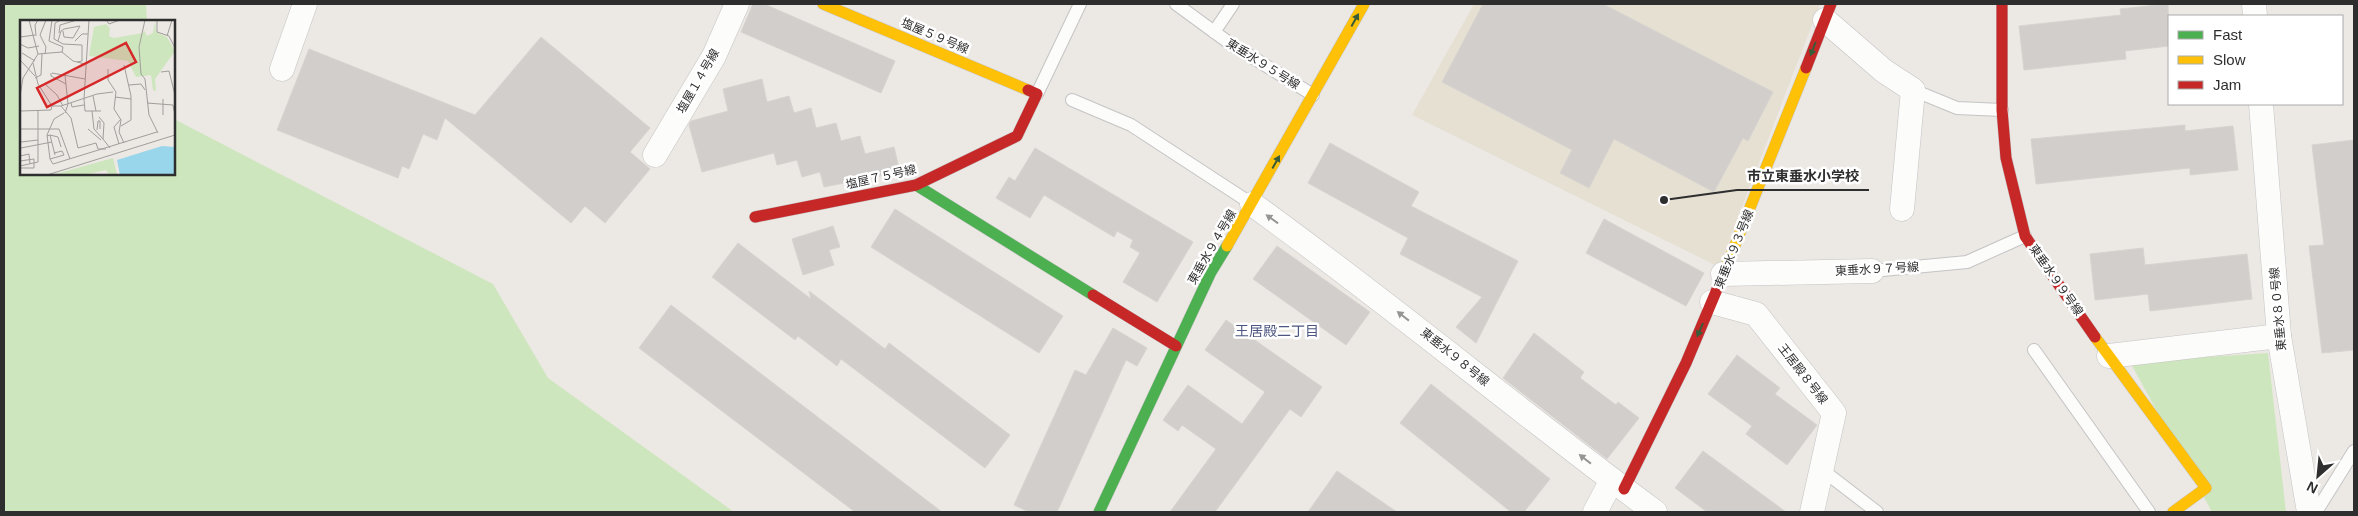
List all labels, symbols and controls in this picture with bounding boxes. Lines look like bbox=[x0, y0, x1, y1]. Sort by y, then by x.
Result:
one-way arrow bbox=[1351, 12, 1359, 27]
street label: 塩屋５９号線 bbox=[899, 15, 971, 57]
legend bbox=[2168, 15, 2343, 105]
inset map bbox=[20, 20, 175, 175]
text: Fast bbox=[2213, 26, 2243, 43]
street label: 東垂水９５号線 bbox=[1224, 36, 1302, 92]
one-way arrow bbox=[1809, 42, 1817, 57]
street label: 塩屋１４号線 bbox=[674, 46, 722, 116]
text: Slow bbox=[2213, 51, 2246, 68]
text: Jam bbox=[2213, 76, 2241, 93]
one-way arrow bbox=[1272, 154, 1280, 169]
callout: 市立東垂水小学校 bbox=[1737, 161, 1869, 190]
street label: 塩屋７５号線 bbox=[844, 162, 918, 192]
text: 市立東垂水小学校 bbox=[1747, 168, 1859, 184]
street label: 東垂水９４号線 bbox=[1185, 207, 1239, 287]
street label: 東垂水９３号線 bbox=[1712, 207, 1756, 291]
one-way arrow bbox=[1266, 214, 1279, 224]
street label: 東垂水９９号線 bbox=[2026, 242, 2086, 318]
street label: 東垂水９７号線 bbox=[1835, 260, 1919, 278]
street label: 東垂水８０号線 bbox=[2267, 267, 2289, 351]
one-way arrow bbox=[1397, 310, 1410, 321]
district label: 王居殿二丁目 bbox=[1235, 323, 1319, 339]
one-way arrow bbox=[1696, 323, 1704, 337]
street label: 東垂水９８号線 bbox=[1418, 325, 1492, 389]
street label: 王居殿８号線 bbox=[1775, 341, 1831, 407]
north arrow bbox=[2293, 451, 2343, 501]
one-way arrow bbox=[1579, 454, 1592, 465]
text: N bbox=[2304, 478, 2320, 497]

